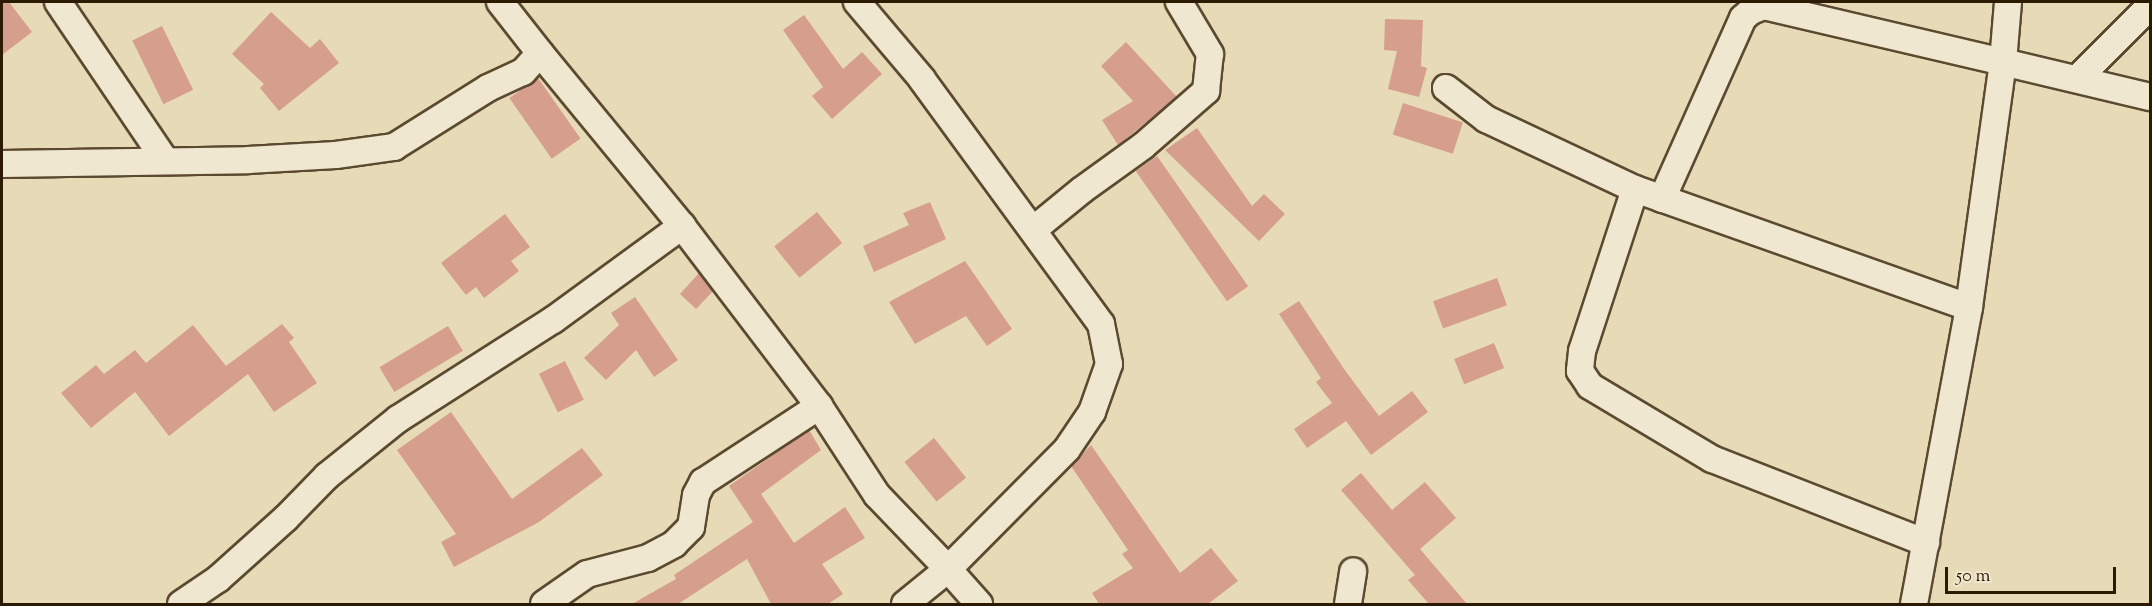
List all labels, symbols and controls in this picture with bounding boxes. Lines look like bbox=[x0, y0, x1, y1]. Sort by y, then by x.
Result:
scale bar bbox=[1948, 555, 2119, 593]
text: 50 m bbox=[1956, 564, 1990, 590]

